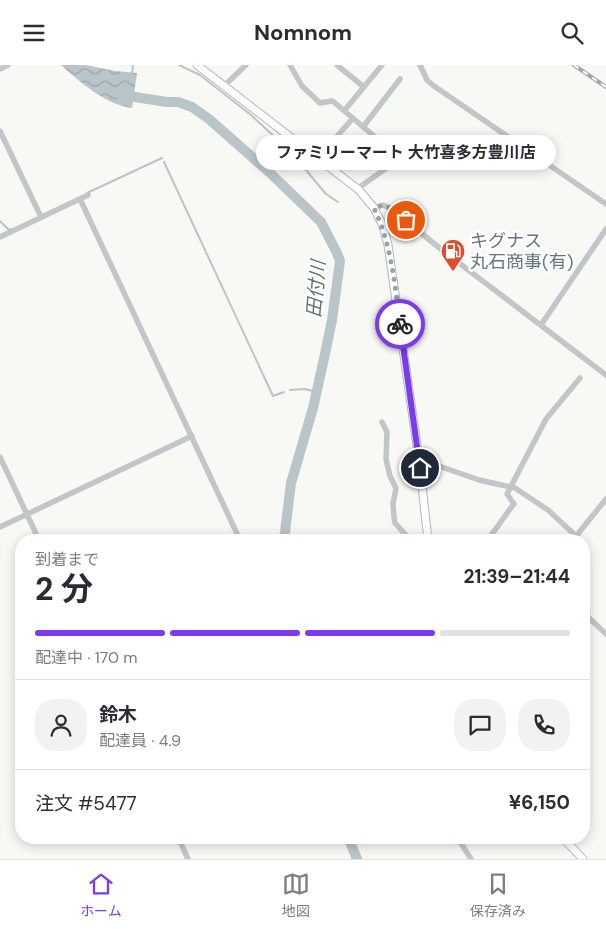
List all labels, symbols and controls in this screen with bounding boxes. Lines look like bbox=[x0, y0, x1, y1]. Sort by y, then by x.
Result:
text: Nomnom bbox=[254, 18, 352, 47]
icon: menu bbox=[20, 19, 48, 47]
icon: search bbox=[558, 19, 586, 47]
callout: ファミリーマート 大竹喜多方豊川店 bbox=[256, 135, 556, 170]
text: ファミリーマート 大竹喜多方豊川店 bbox=[276, 142, 536, 163]
pin bbox=[385, 199, 427, 241]
icon: bag bbox=[392, 206, 420, 234]
place label: キグナス 丸石商事(有) bbox=[470, 229, 573, 274]
fuel station icon: キグナス 丸石商事(有) bbox=[440, 238, 466, 272]
water label: 田付川 bbox=[301, 258, 331, 318]
courier bbox=[375, 299, 425, 349]
icon: bike bbox=[386, 310, 414, 338]
pin bbox=[399, 447, 441, 489]
icon: home bbox=[406, 454, 434, 482]
text: 到着まで bbox=[35, 549, 99, 570]
text: 21:39–21:44 bbox=[464, 564, 570, 589]
text: 2 分 bbox=[35, 568, 93, 610]
text: 配達中 · 170 m bbox=[35, 647, 137, 668]
button: person bbox=[35, 699, 87, 751]
button: chat bbox=[454, 699, 506, 751]
button: phone bbox=[518, 699, 570, 751]
text: 鈴木 bbox=[99, 702, 137, 727]
text: 配達員 · 4.9 bbox=[99, 730, 181, 751]
text: ¥6,150 bbox=[509, 790, 570, 815]
text: 注文 #5477 bbox=[35, 791, 137, 816]
tab: ホーム bbox=[80, 870, 122, 920]
tab: 地図 bbox=[282, 870, 310, 920]
tab: 保存済み bbox=[470, 870, 526, 920]

